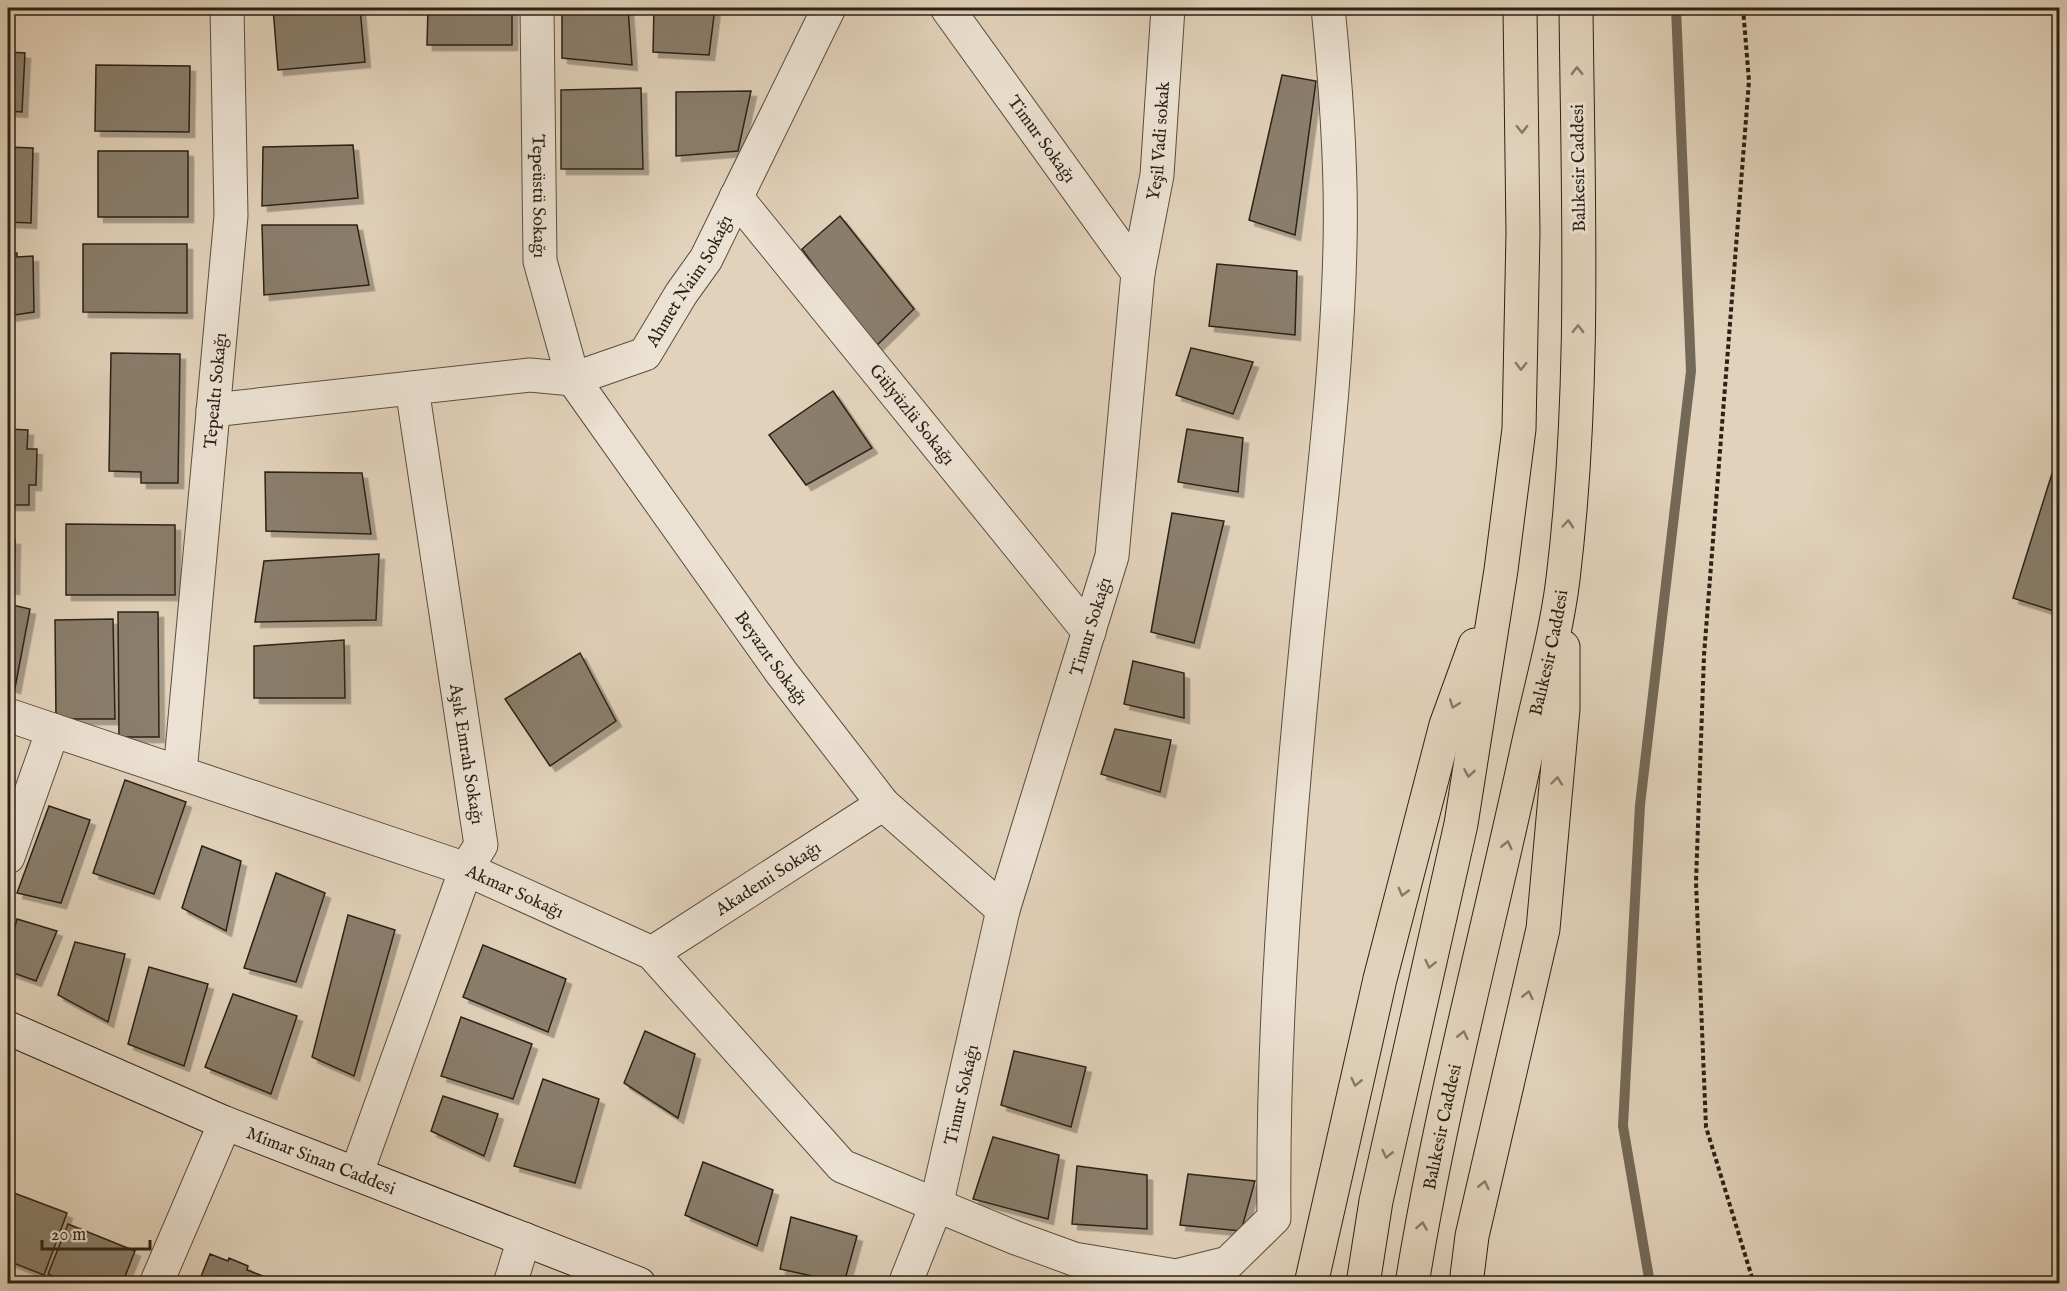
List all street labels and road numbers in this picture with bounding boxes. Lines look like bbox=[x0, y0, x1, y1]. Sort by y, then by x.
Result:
street label: Yeşil Vadi sokak bbox=[1142, 80, 1176, 202]
street label: Timur Sokağı bbox=[1001, 92, 1080, 188]
street label: Balıkesir Caddesi bbox=[1567, 104, 1592, 232]
street label: Tepeüstü Sokağı bbox=[525, 134, 550, 258]
street label: Ahmet Naim Sokağı bbox=[641, 211, 739, 353]
street label: Tepealtı Sokağı bbox=[200, 332, 233, 450]
street label: Gülyüzlü Sokağı bbox=[863, 360, 959, 471]
street label: Timur Sokağı bbox=[1066, 574, 1118, 679]
street label: Balıkesir Caddesi bbox=[1525, 588, 1574, 718]
street label: Beyazıt Sokağı bbox=[729, 607, 813, 711]
street label: Aşık Emrah Sokağı bbox=[443, 681, 488, 826]
street label: Akademi Sokağı bbox=[711, 837, 826, 922]
street label: Akmar Sokağı bbox=[461, 860, 567, 925]
street label: Timur Sokağı bbox=[940, 1042, 985, 1148]
street label: Balıkesir Caddesi bbox=[1419, 1062, 1468, 1192]
street label: Mimar Sinan Caddesi bbox=[243, 1122, 399, 1201]

